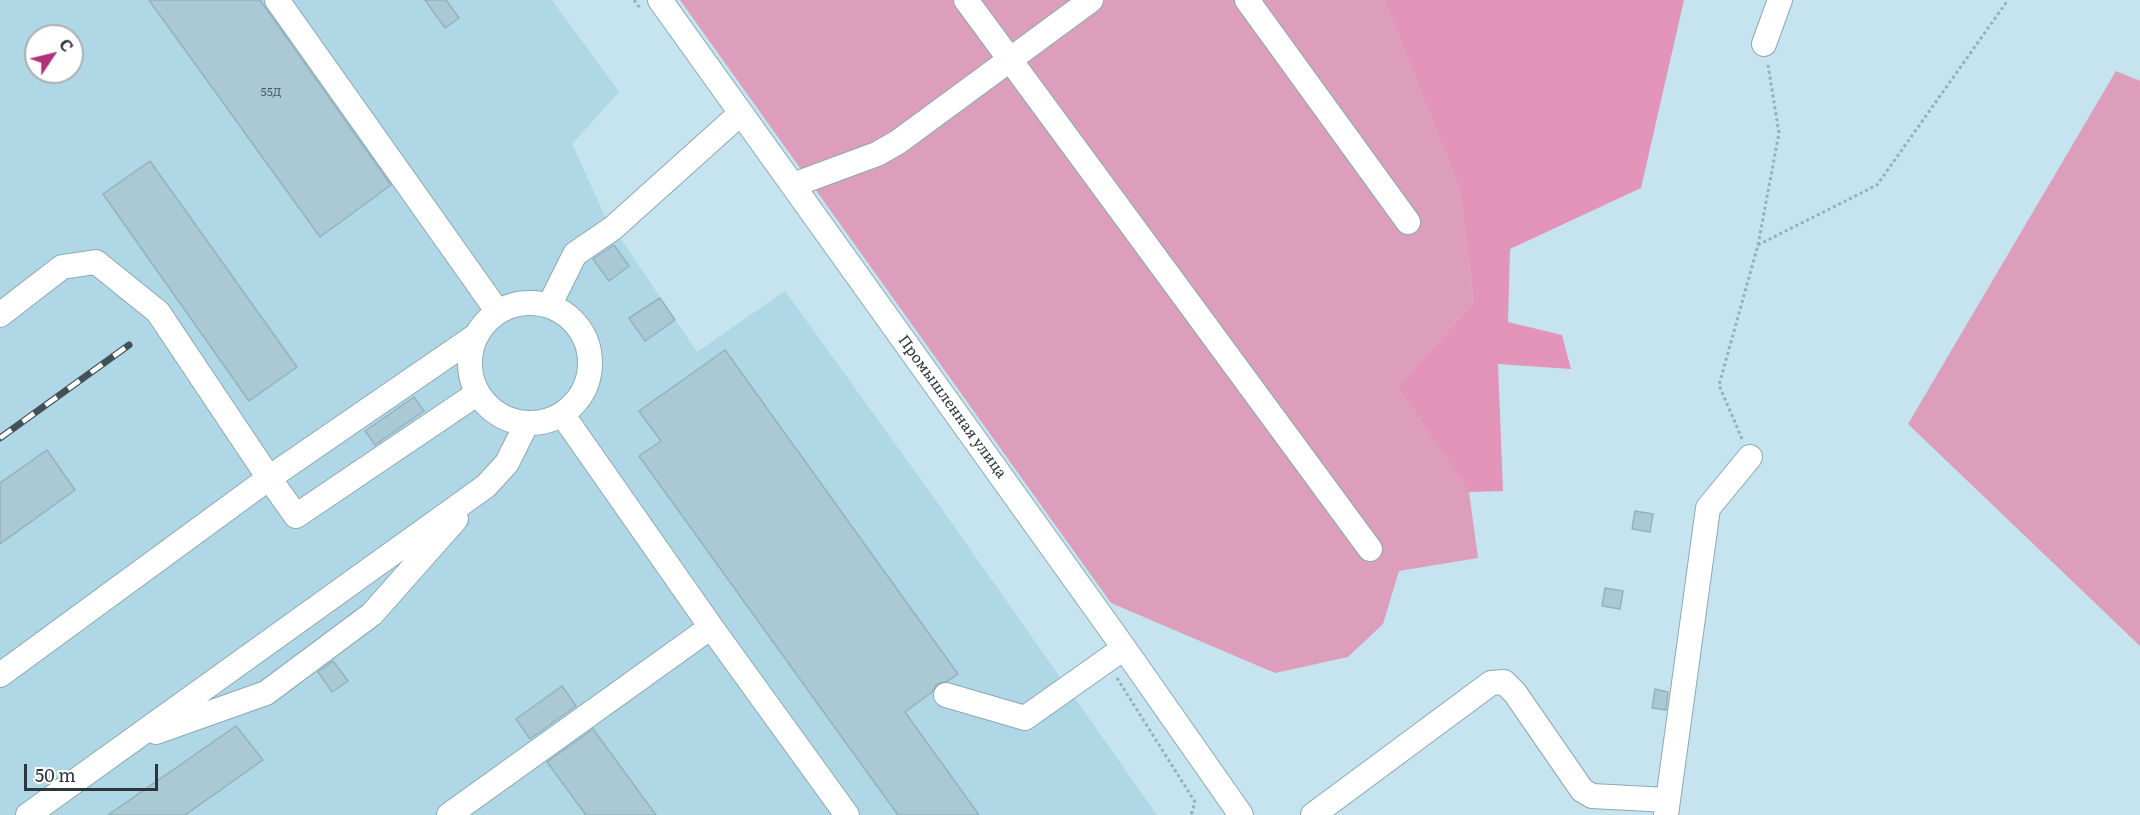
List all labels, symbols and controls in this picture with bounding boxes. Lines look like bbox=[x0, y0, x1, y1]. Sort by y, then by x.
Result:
north arrow bbox=[24, 24, 84, 84]
text: С bbox=[54, 33, 80, 56]
house number: 55Д bbox=[261, 85, 281, 99]
street label: Промышленная улица bbox=[894, 332, 1010, 482]
scale bar bbox=[27, 752, 160, 790]
text: 50 m bbox=[35, 761, 76, 788]

